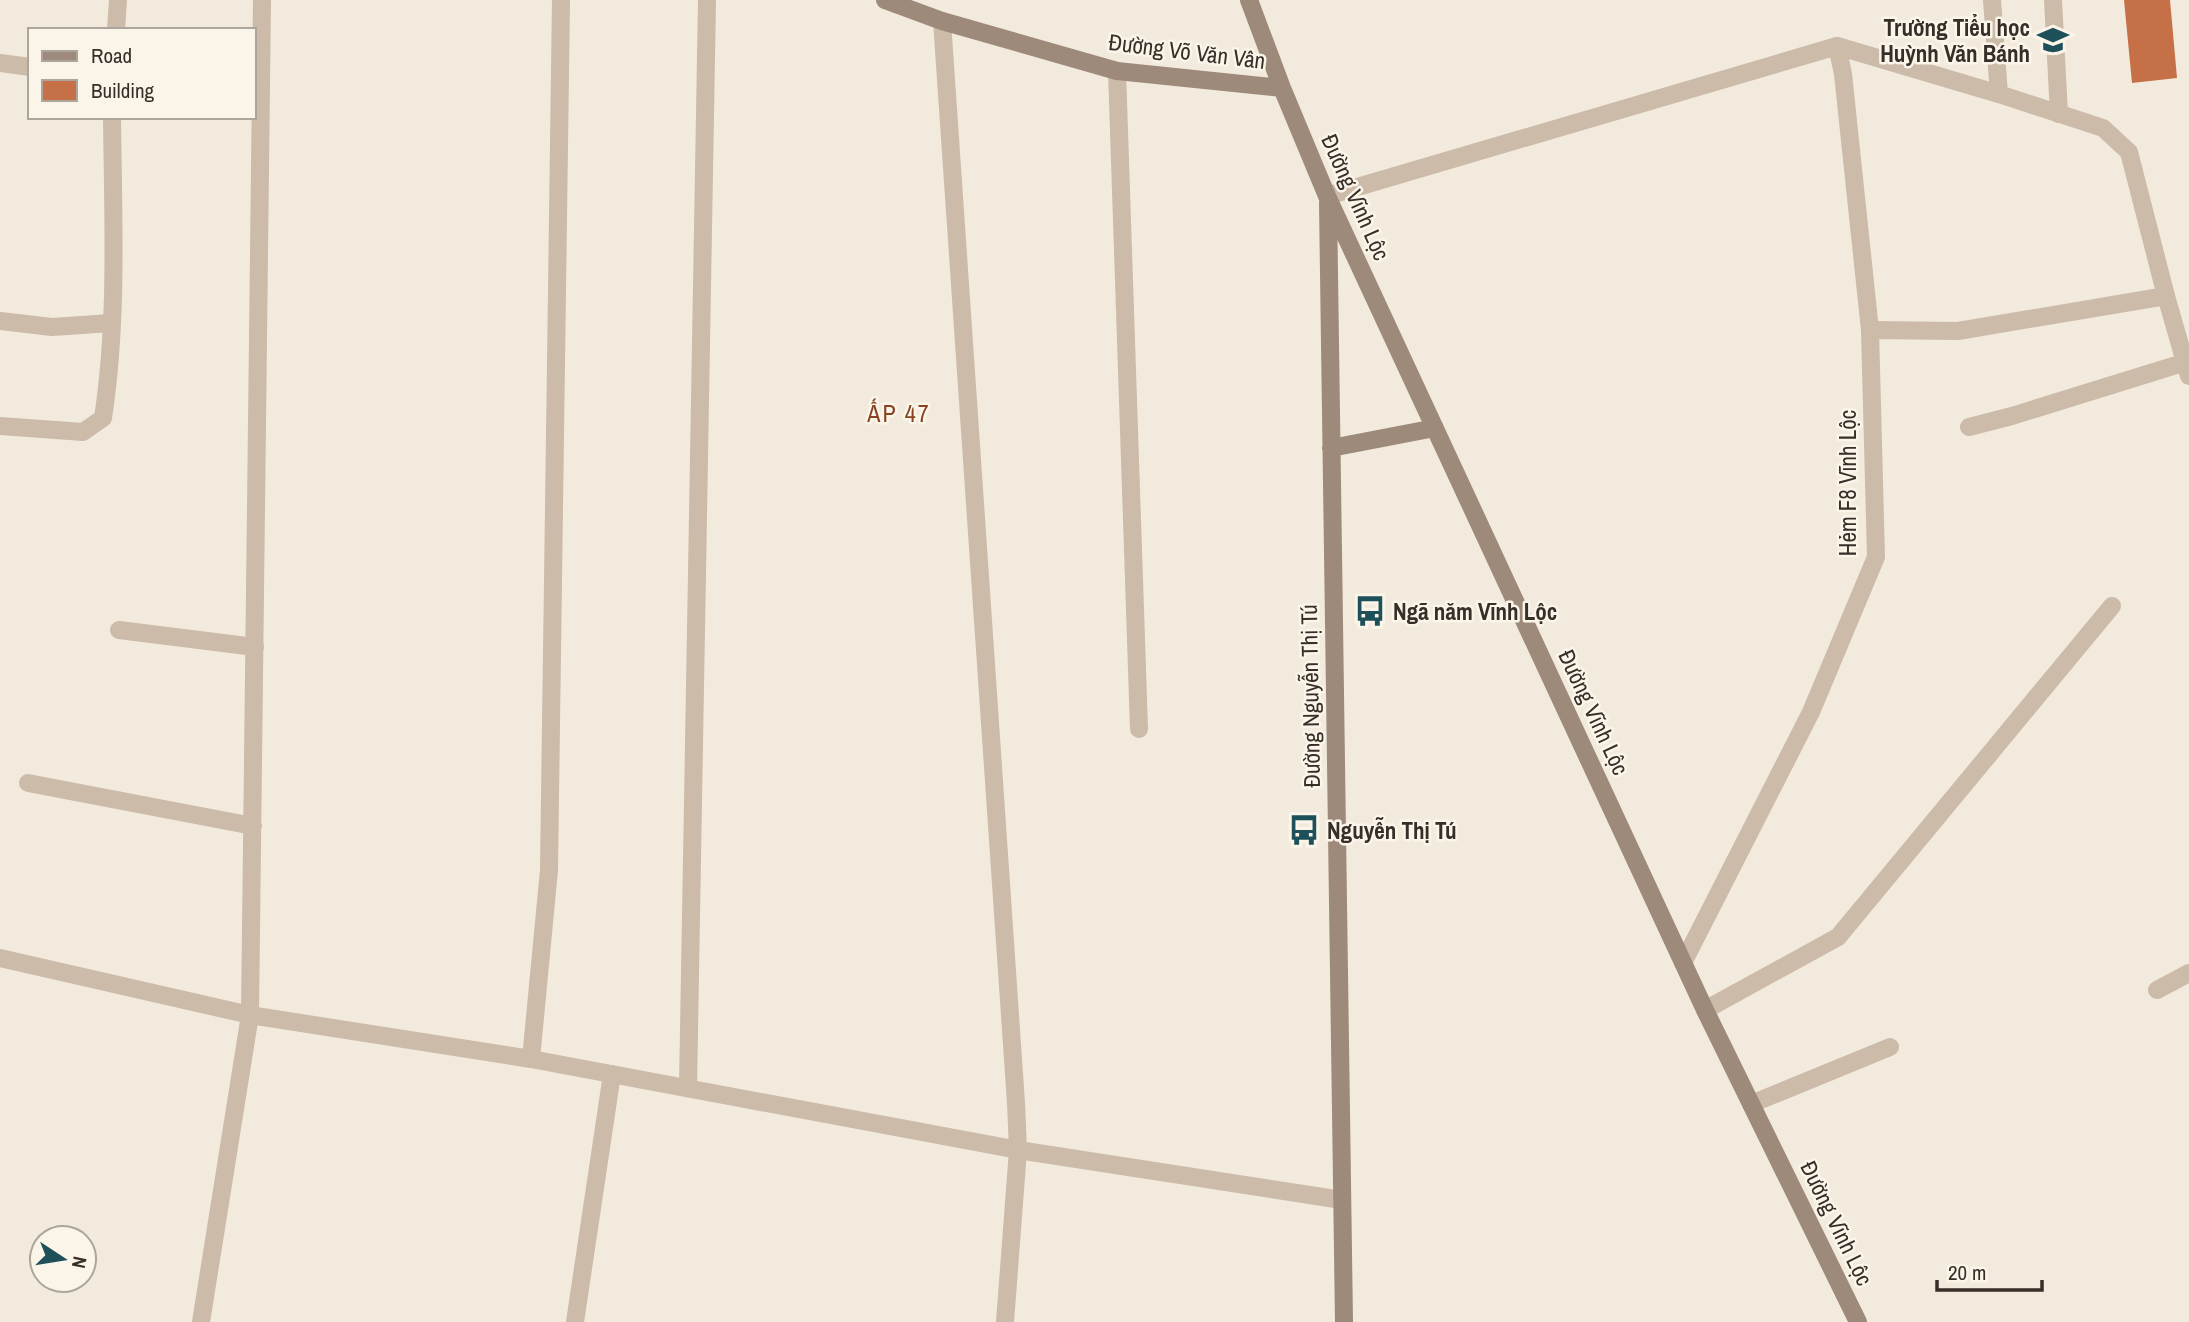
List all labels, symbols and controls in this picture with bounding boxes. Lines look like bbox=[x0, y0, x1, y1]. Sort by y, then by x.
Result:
place label: Trường Tiểu học Huỳnh Văn Bánh bbox=[1880, 12, 2030, 69]
school or university icon: Trường Tiểu học Huỳnh Văn Bánh bbox=[2036, 23, 2070, 57]
street label: Đường Võ Văn Vân bbox=[1107, 26, 1267, 76]
legend bbox=[28, 28, 256, 119]
text: Road bbox=[91, 41, 132, 70]
text: Building bbox=[91, 76, 155, 105]
street label: Đường Vĩnh Lộc bbox=[1314, 129, 1398, 265]
district label: ẤP 47 bbox=[866, 397, 931, 429]
street label: Hẻm F8 Vĩnh Lộc bbox=[1832, 410, 1863, 556]
bus stop icon: Ngã năm Vĩnh Lộc bbox=[1353, 594, 1387, 628]
place label: Ngã năm Vĩnh Lộc bbox=[1393, 596, 1557, 627]
street label: Đường Nguyễn Thị Tú bbox=[1293, 604, 1327, 788]
street label: Đường Vĩnh Lộc bbox=[1551, 644, 1637, 780]
bus stop icon: Nguyễn Thị Tú bbox=[1287, 813, 1321, 847]
place label: Nguyễn Thị Tú bbox=[1327, 815, 1457, 846]
street label: Đường Vĩnh Lộc bbox=[1793, 1156, 1881, 1290]
north arrow bbox=[28, 1224, 98, 1294]
scale bar bbox=[1937, 1248, 2042, 1292]
text: N bbox=[66, 1254, 94, 1271]
text: 20 m bbox=[1948, 1258, 1986, 1287]

